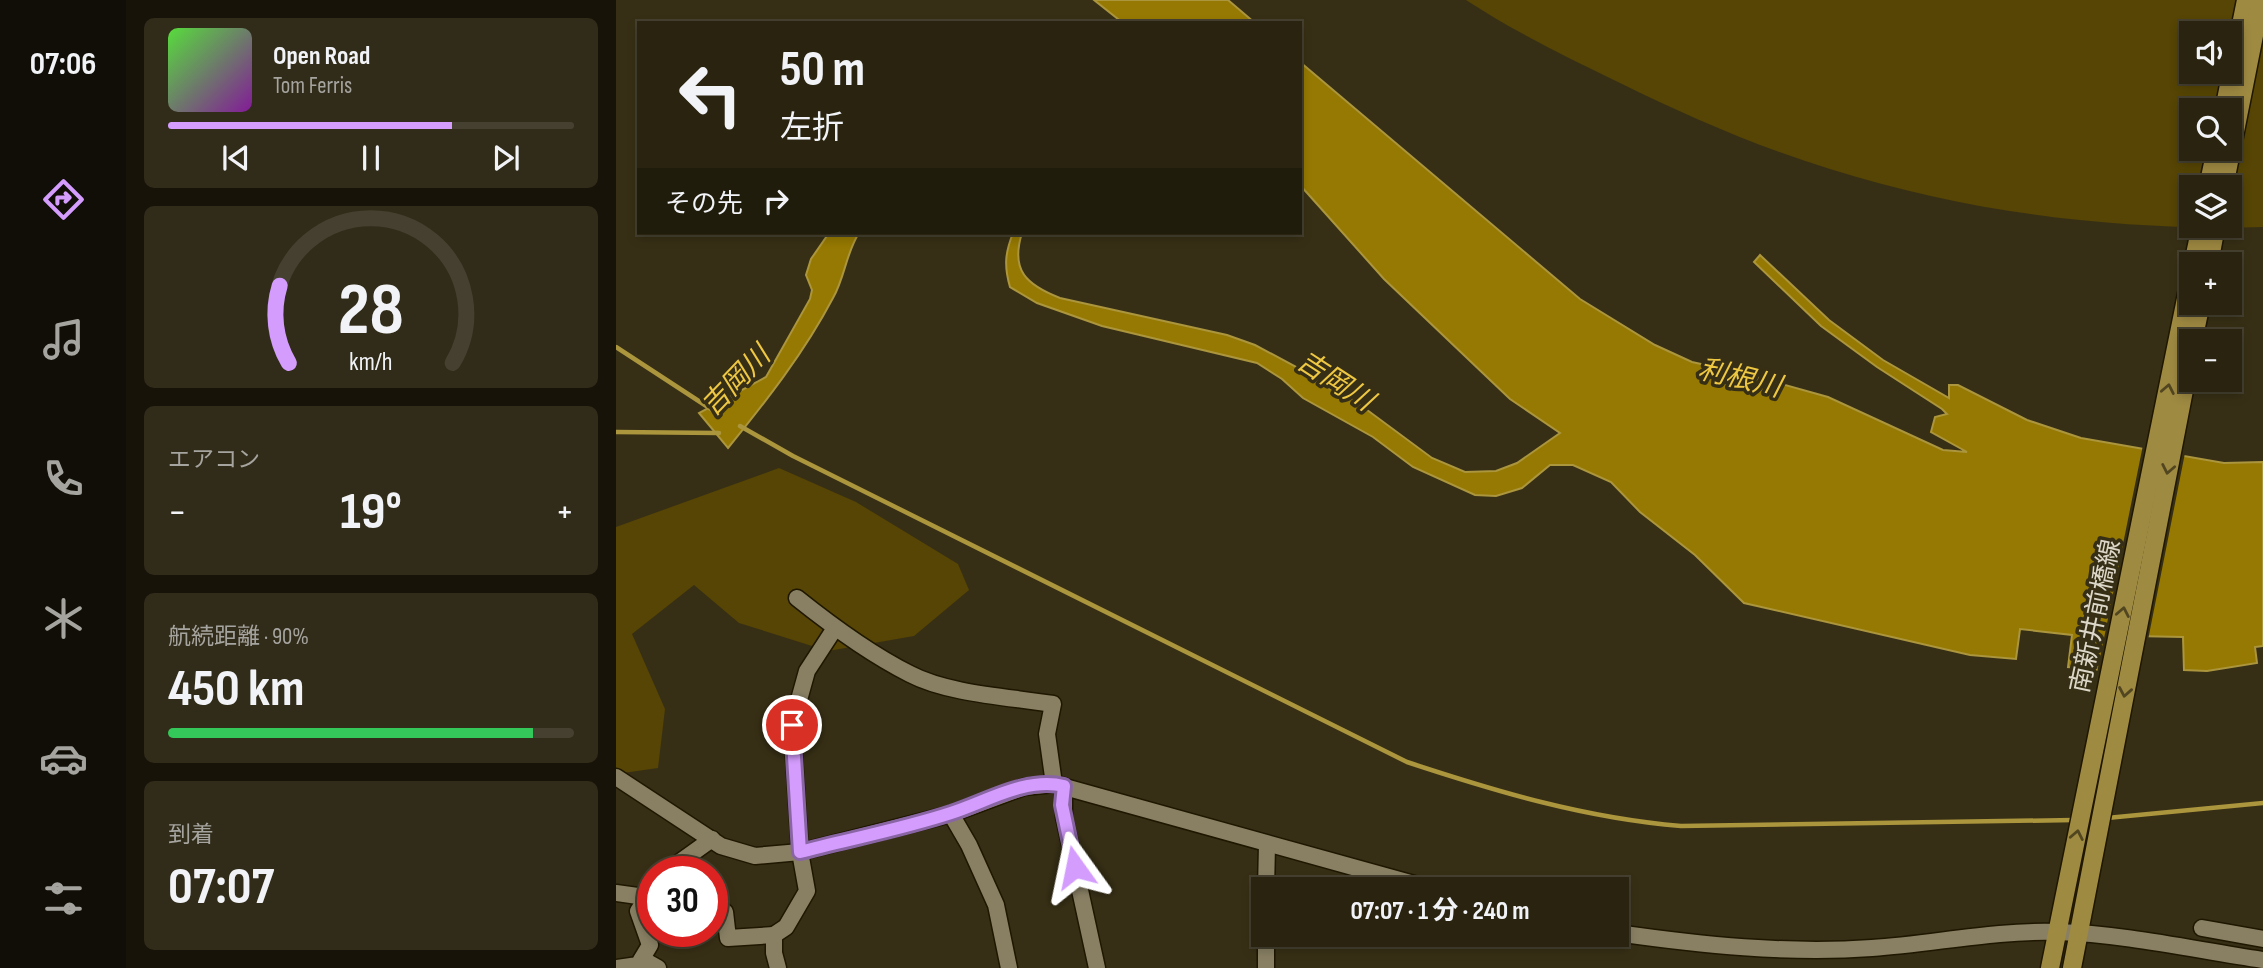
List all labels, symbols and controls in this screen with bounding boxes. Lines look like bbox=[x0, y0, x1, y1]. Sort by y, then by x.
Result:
map controls bbox=[2179, 21, 2242, 392]
button: sound bbox=[2179, 21, 2242, 84]
text: Open Road bbox=[273, 41, 370, 72]
text: 50 m bbox=[780, 41, 865, 100]
text: 07:06 bbox=[30, 45, 96, 84]
icon: left bbox=[665, 49, 756, 140]
text: Tom Ferris bbox=[273, 72, 352, 100]
button: search bbox=[2179, 98, 2242, 161]
text: 左折 bbox=[780, 109, 844, 148]
icon: previous bbox=[217, 139, 255, 177]
icon: pause bbox=[352, 139, 390, 177]
icon: next bbox=[487, 139, 525, 177]
icon: directions bbox=[39, 175, 88, 224]
button: layers bbox=[2179, 175, 2242, 238]
icon: right bbox=[757, 182, 795, 220]
text: その先 bbox=[665, 189, 743, 220]
button: + bbox=[2179, 252, 2242, 315]
text: 28 bbox=[338, 267, 404, 355]
icon: music bbox=[39, 315, 88, 364]
button: − bbox=[2179, 329, 2242, 392]
water label: 吉岡川 bbox=[695, 337, 779, 423]
water label: 吉岡川 bbox=[1291, 345, 1382, 420]
text: km/h bbox=[349, 346, 393, 377]
water label: 利根川 bbox=[1695, 353, 1787, 405]
one-way arrow bbox=[2160, 383, 2175, 395]
text: エアコン bbox=[168, 446, 260, 474]
icon: phone bbox=[39, 454, 88, 503]
one-way arrow bbox=[2161, 463, 2176, 475]
text: 19° bbox=[340, 481, 402, 544]
text: − bbox=[168, 490, 187, 535]
text: + bbox=[555, 490, 574, 535]
street label: 南新井前橋線 bbox=[2065, 537, 2128, 696]
icon: climate bbox=[39, 594, 88, 643]
one-way arrow bbox=[2115, 606, 2130, 618]
text: 航続距離 · 90% bbox=[168, 623, 309, 651]
text: 450 km bbox=[168, 658, 304, 721]
one-way arrow bbox=[2118, 686, 2133, 698]
pin bbox=[762, 695, 822, 755]
icon: arrive bbox=[773, 706, 811, 744]
icon: car bbox=[39, 734, 88, 783]
text: 到着 bbox=[168, 821, 214, 849]
one-way arrow bbox=[2068, 829, 2083, 841]
position arrow bbox=[1038, 830, 1112, 904]
text: 07:07 bbox=[168, 856, 274, 919]
speed limit sign: 30 bbox=[637, 856, 728, 947]
icon: filters bbox=[39, 874, 88, 923]
text: 07:07 · 1 分 · 240 m bbox=[1350, 896, 1530, 927]

